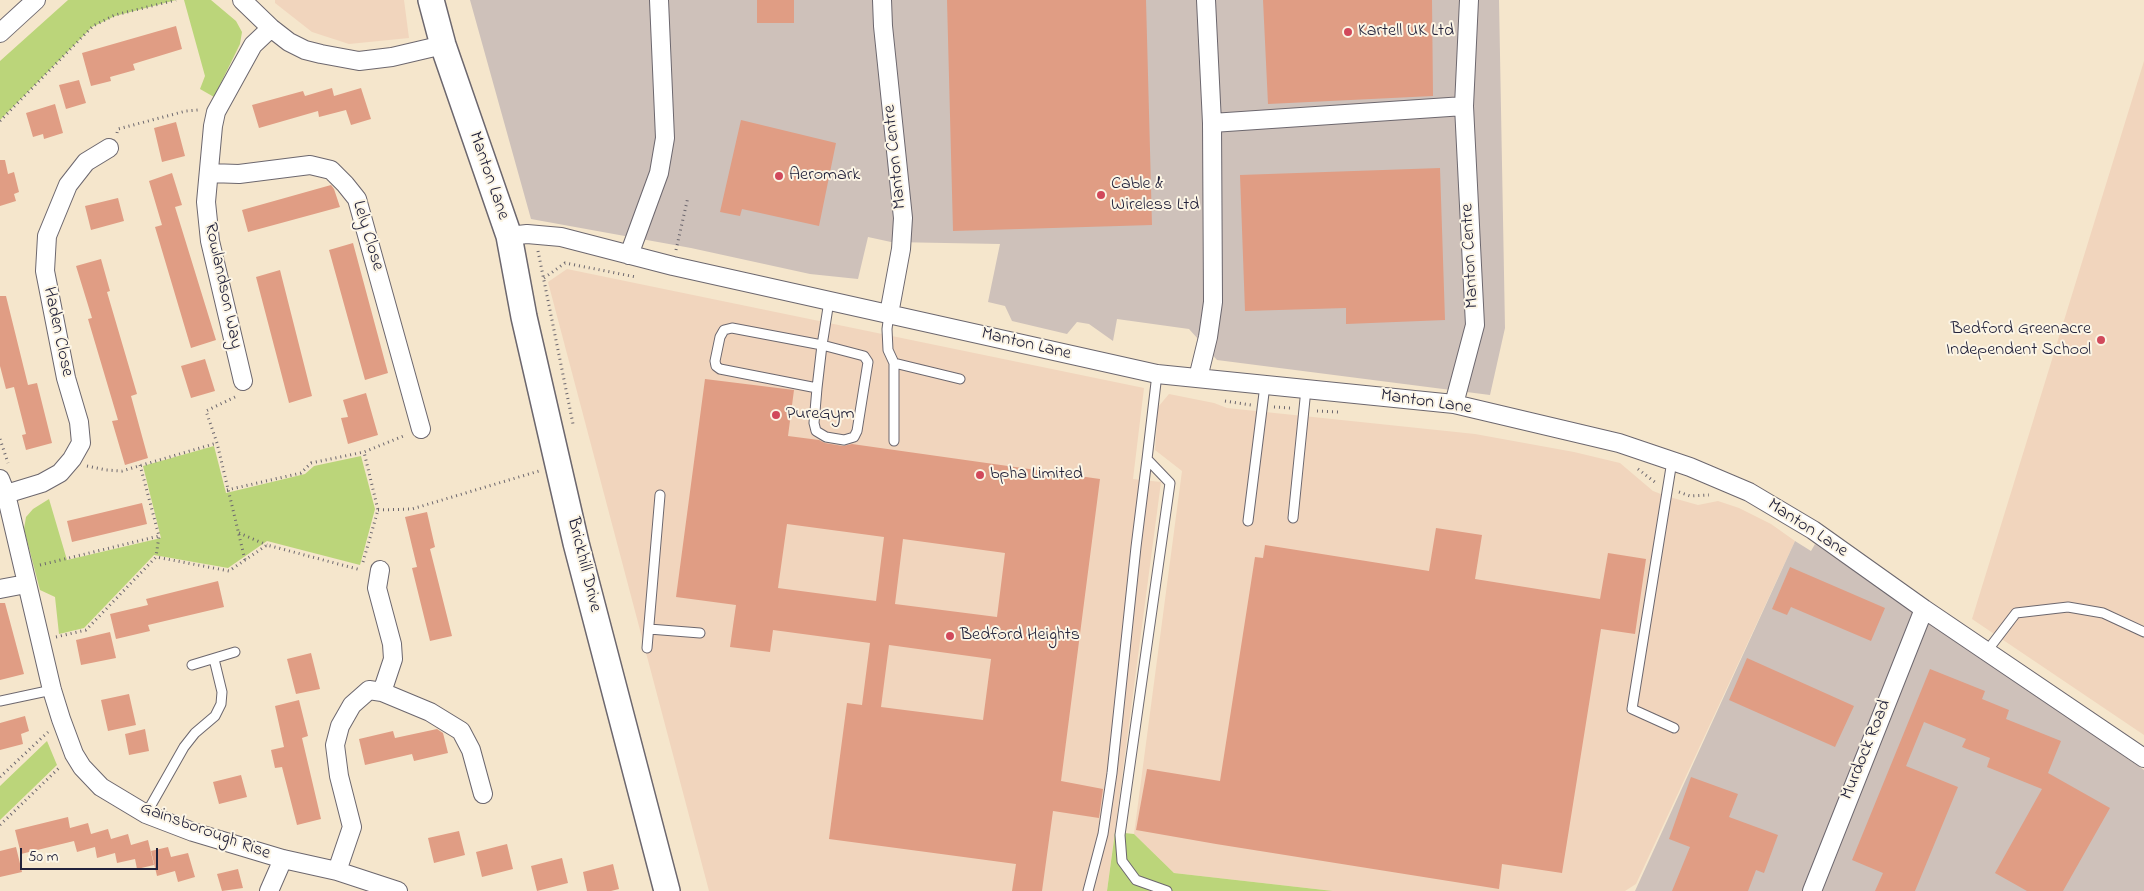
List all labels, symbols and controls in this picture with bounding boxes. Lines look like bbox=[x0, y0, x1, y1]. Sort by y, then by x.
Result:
place label: Kartell UK Ltd bbox=[1358, 21, 1454, 43]
marker: Kartell UK Ltd bbox=[1342, 26, 1354, 38]
street label: Manton Centre bbox=[880, 104, 912, 210]
street label: Manton Lane bbox=[463, 129, 513, 223]
place label: Aeromark bbox=[789, 165, 860, 187]
marker: Aeromark bbox=[773, 170, 785, 182]
place label: Cable & Wireless Ltd bbox=[1111, 174, 1199, 216]
marker: Cable & Wireless Ltd bbox=[1095, 189, 1107, 201]
street label: Lely Close bbox=[346, 199, 388, 273]
street label: Manton Centre bbox=[1457, 203, 1485, 309]
street label: Rowlandson Way bbox=[198, 221, 246, 351]
street label: Haden Close bbox=[37, 285, 77, 379]
place label: Bedford Greenacre Independent School bbox=[1946, 319, 2091, 362]
street label: Manton Lane bbox=[979, 324, 1073, 366]
marker: Bedford Greenacre Independent School bbox=[2095, 334, 2107, 346]
street label: Manton Lane bbox=[1379, 386, 1473, 420]
place label: PureGym bbox=[786, 404, 854, 426]
marker: PureGym bbox=[770, 409, 782, 421]
place label: bpha Limited bbox=[990, 464, 1083, 486]
marker: bpha Limited bbox=[974, 469, 986, 481]
street label: Manton Lane bbox=[1763, 495, 1851, 563]
street label: Brickhill Drive bbox=[561, 515, 605, 615]
place label: Bedford Heights bbox=[960, 625, 1080, 647]
marker: Bedford Heights bbox=[944, 630, 956, 642]
street label: Murdock Road bbox=[1837, 697, 1897, 803]
street label: Gainsborough Rise bbox=[137, 798, 273, 866]
scale bar bbox=[22, 838, 160, 870]
text: 50 m bbox=[28, 846, 58, 868]

